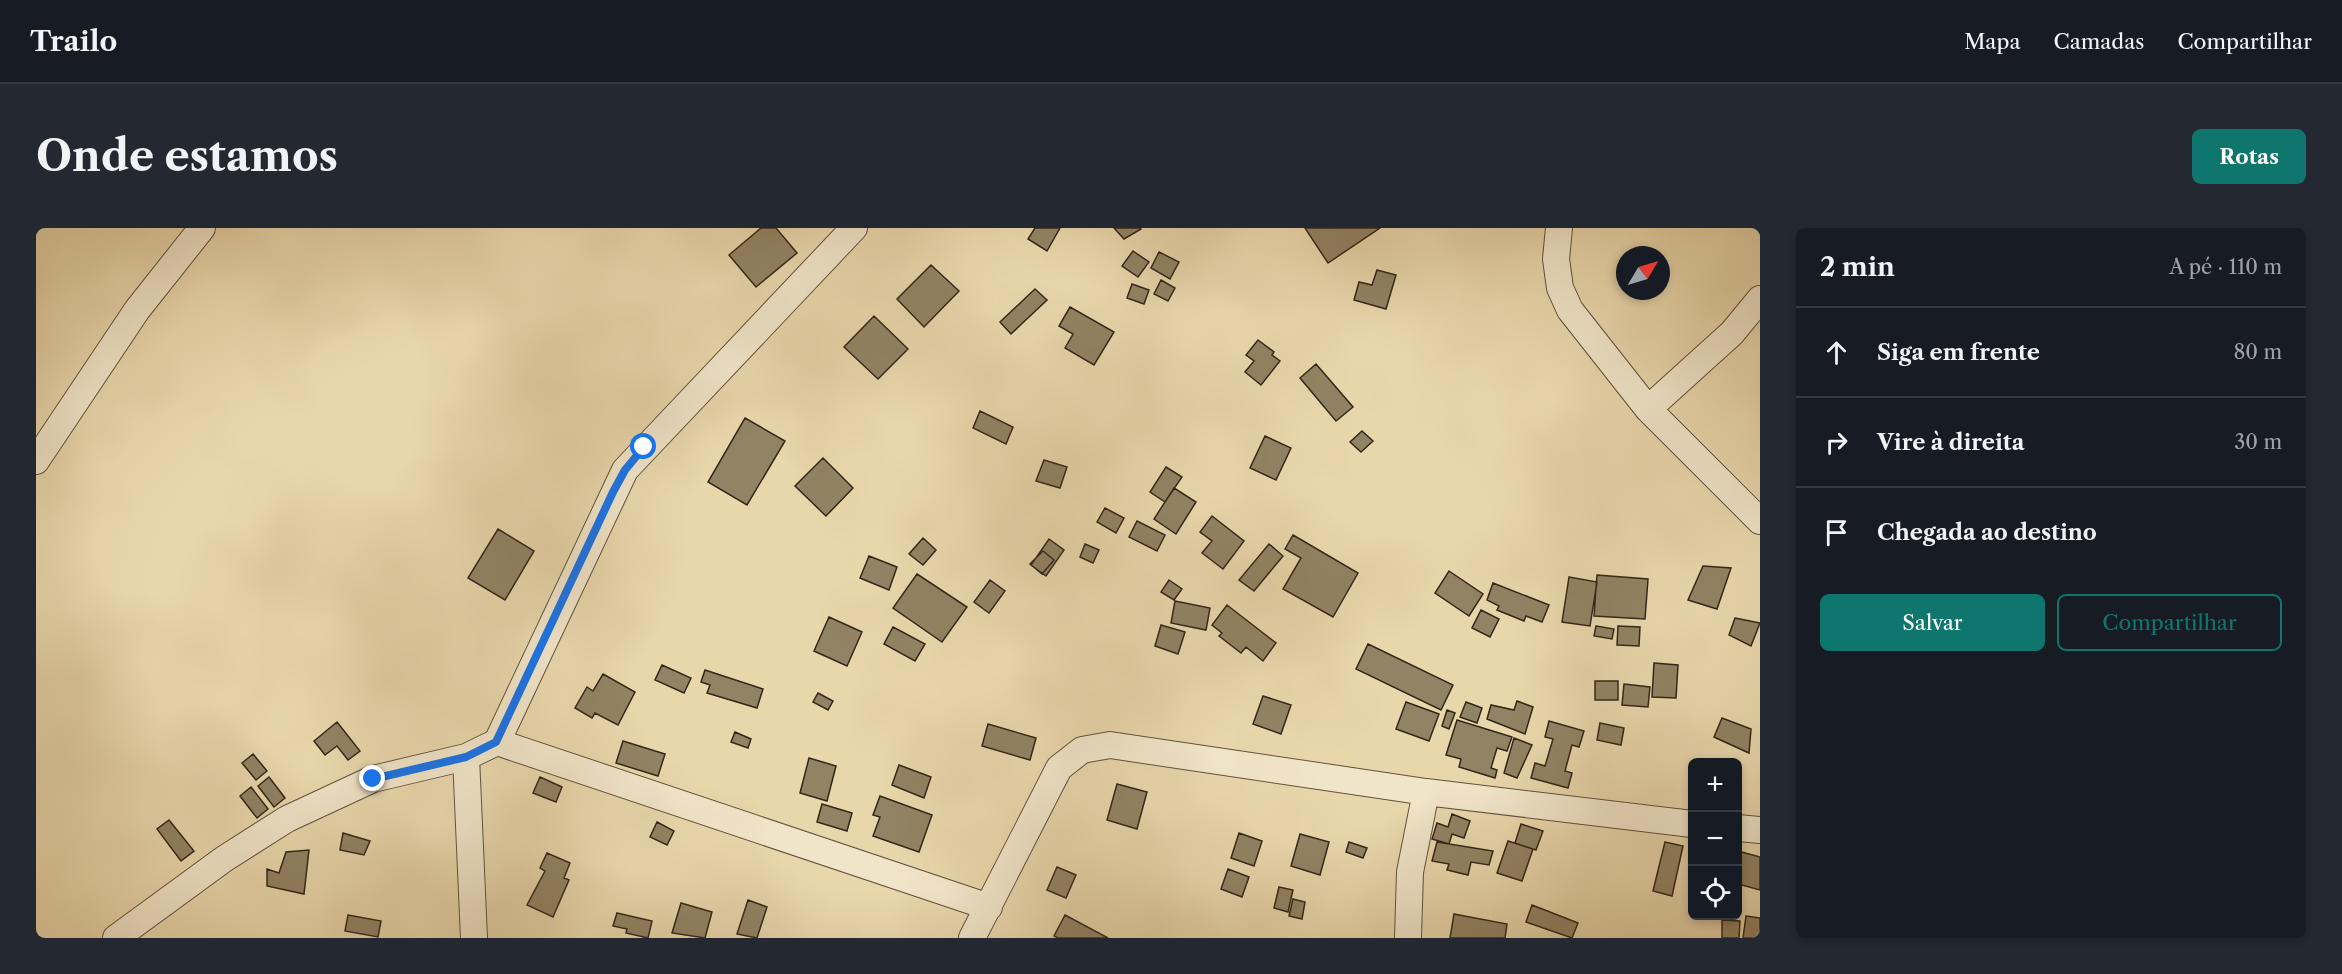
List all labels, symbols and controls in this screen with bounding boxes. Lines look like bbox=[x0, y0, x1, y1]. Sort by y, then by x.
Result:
text: Trailo bbox=[30, 24, 117, 58]
text: Mapa bbox=[1964, 29, 2020, 54]
text: Camadas bbox=[2053, 29, 2144, 54]
text: Compartilhar bbox=[2177, 29, 2312, 54]
button: Rotas bbox=[2192, 129, 2306, 184]
text: Onde estamos bbox=[36, 130, 338, 182]
north arrow bbox=[1616, 246, 1670, 300]
text: 2 min bbox=[1820, 251, 1895, 283]
text: A pé · 110 m bbox=[2169, 255, 2282, 279]
icon: ahead bbox=[1820, 336, 1853, 369]
text: Siga em frente bbox=[1877, 339, 2040, 366]
text: 80 m bbox=[2234, 340, 2282, 364]
icon: right bbox=[1820, 426, 1853, 459]
text: Vire à direita bbox=[1877, 429, 2024, 456]
text: 30 m bbox=[2234, 430, 2282, 454]
route start bbox=[630, 433, 656, 459]
icon: arrive bbox=[1820, 516, 1853, 549]
text: Chegada ao destino bbox=[1877, 519, 2097, 546]
button: Salvar bbox=[1820, 594, 2045, 651]
button: Compartilhar bbox=[2057, 594, 2282, 651]
map controls bbox=[1688, 758, 1742, 920]
button: + bbox=[1688, 758, 1742, 812]
route end bbox=[359, 765, 385, 791]
button: − bbox=[1688, 812, 1742, 866]
button: locate bbox=[1688, 866, 1742, 920]

